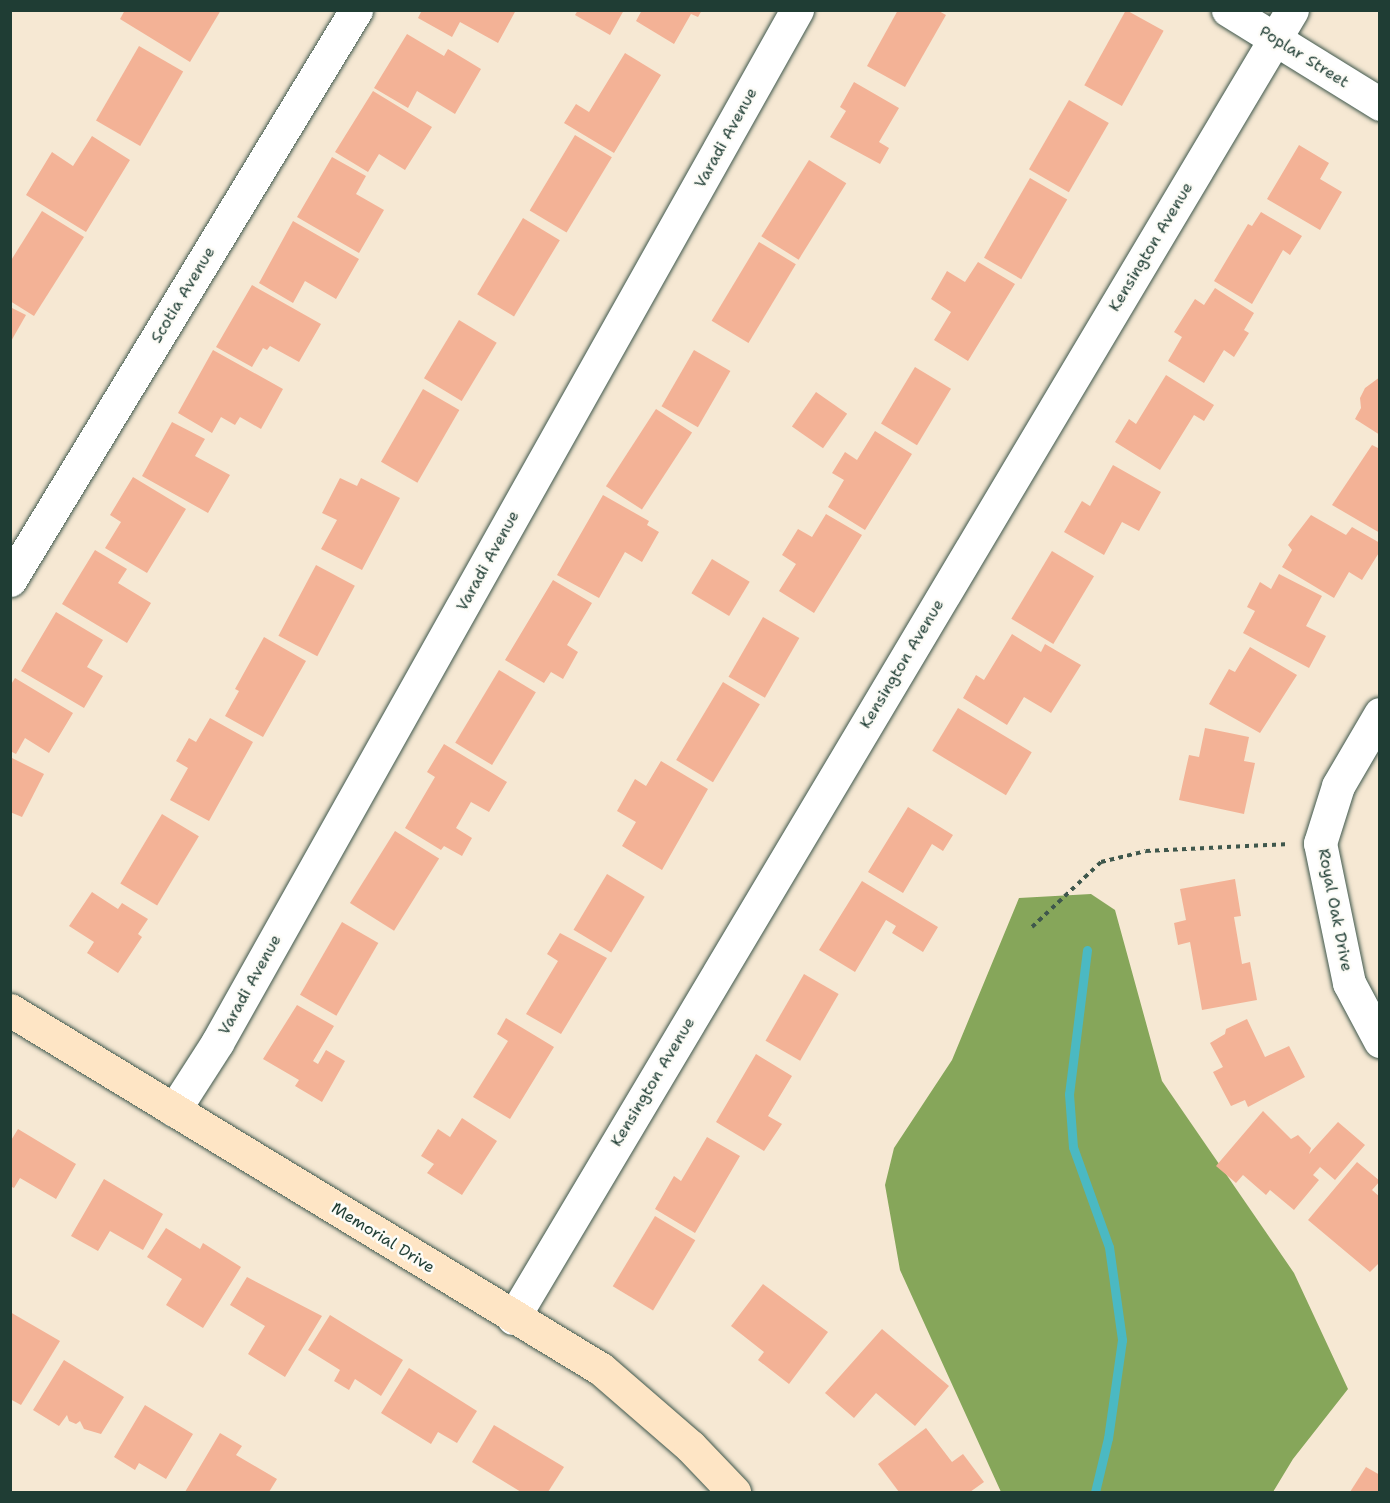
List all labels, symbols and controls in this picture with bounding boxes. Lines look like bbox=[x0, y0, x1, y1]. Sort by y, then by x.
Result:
street label: Poplar Street bbox=[1256, 22, 1352, 92]
street label: Varadi Avenue bbox=[690, 84, 762, 192]
street label: Kensington Avenue bbox=[1105, 179, 1197, 315]
street label: Scotia Avenue bbox=[147, 243, 219, 347]
street label: Varadi Avenue bbox=[452, 507, 524, 615]
street label: Kensington Avenue bbox=[856, 596, 948, 732]
street label: Royal Oak Drive bbox=[1314, 847, 1356, 973]
street label: Varadi Avenue bbox=[214, 931, 286, 1039]
street label: Kensington Avenue bbox=[607, 1014, 699, 1150]
street label: Memorial Drive bbox=[328, 1199, 438, 1277]

